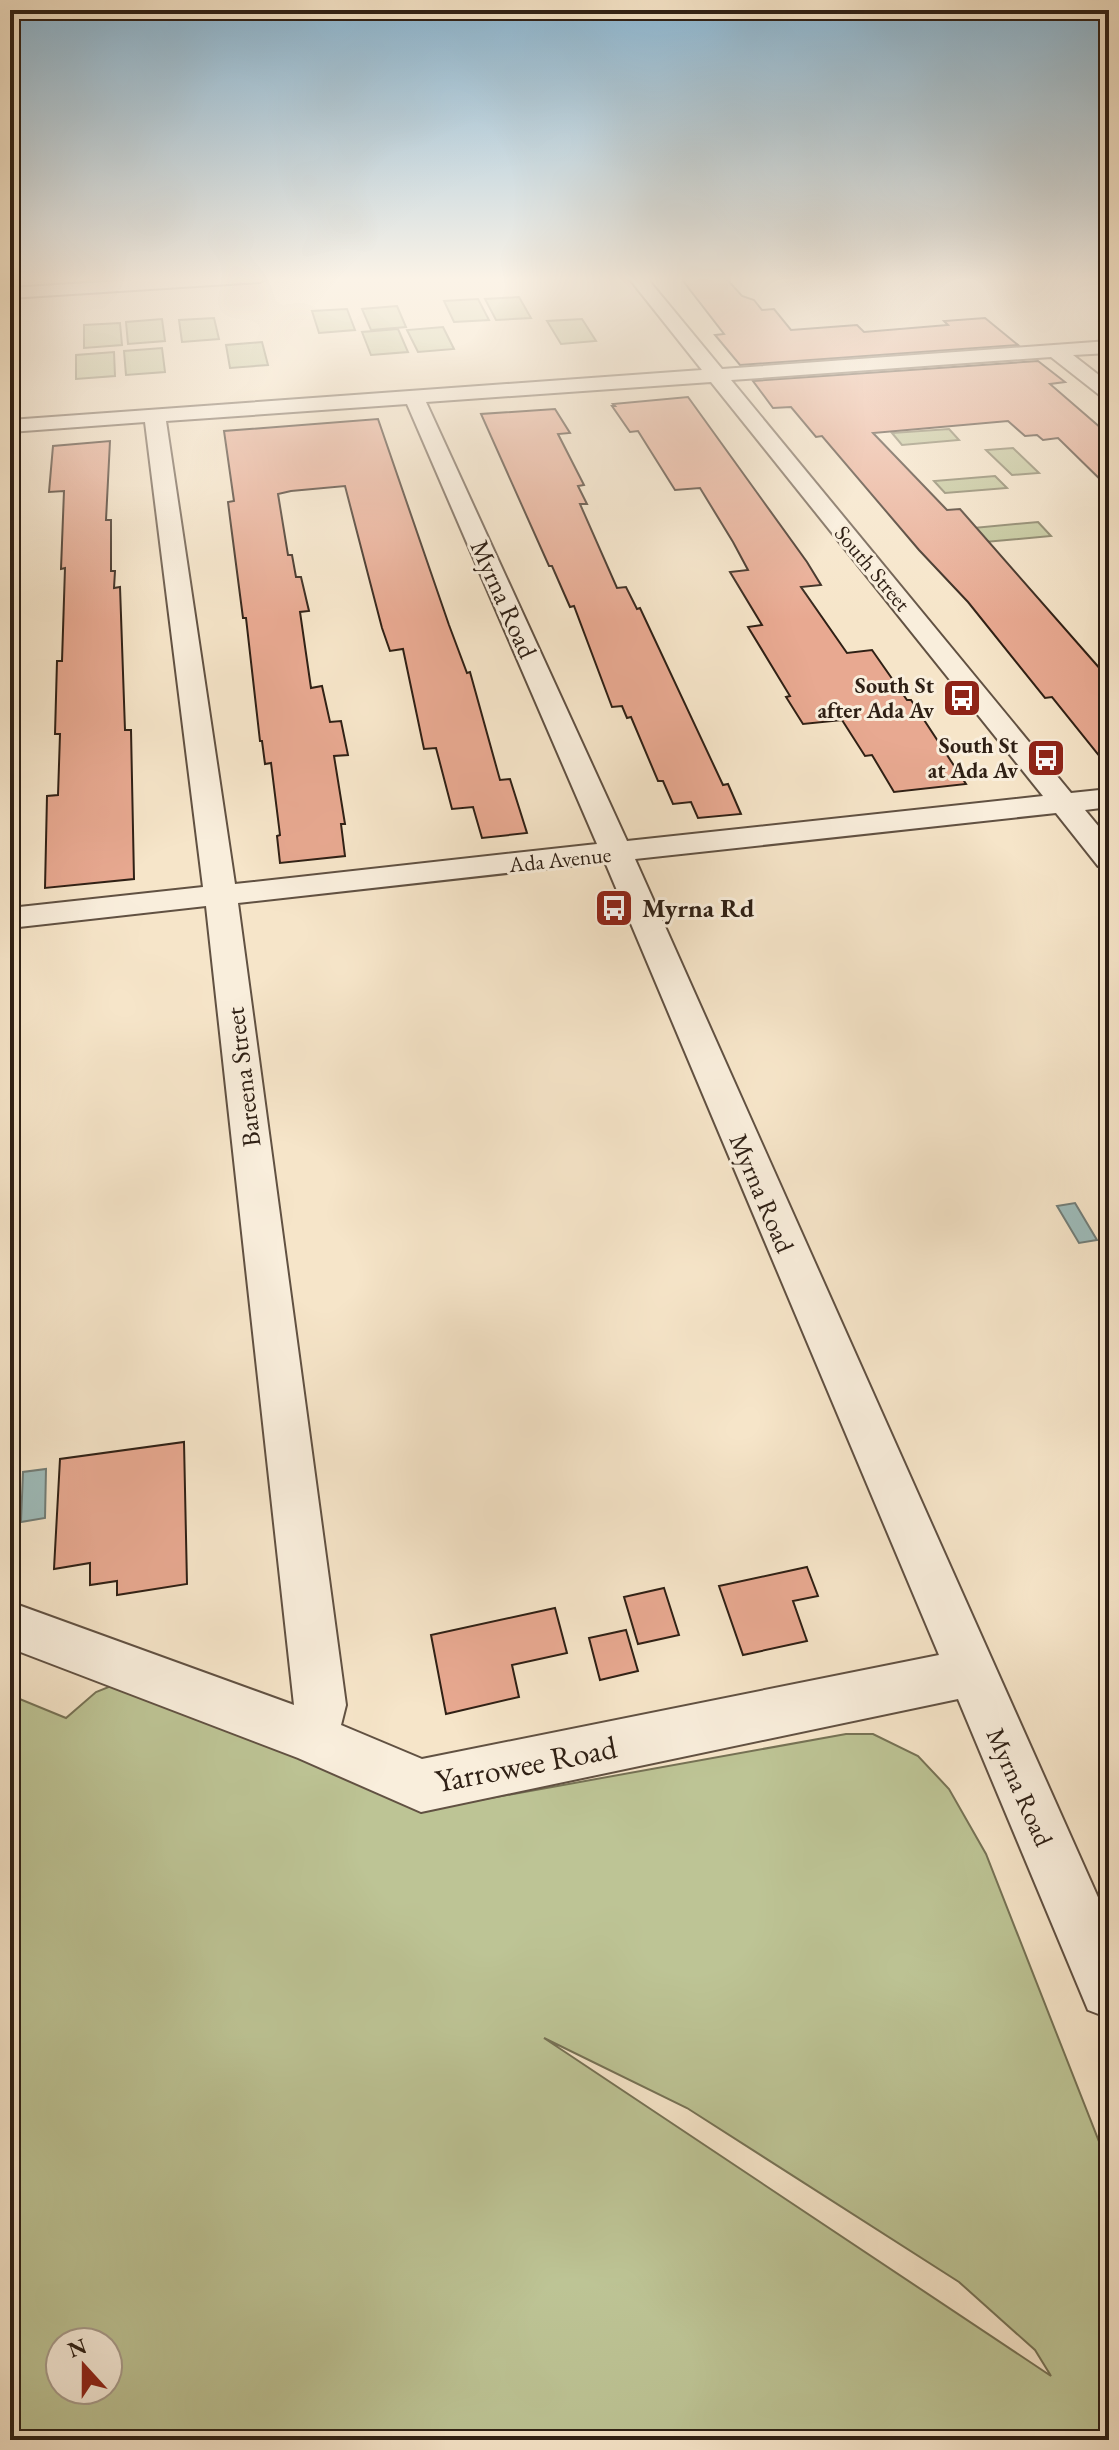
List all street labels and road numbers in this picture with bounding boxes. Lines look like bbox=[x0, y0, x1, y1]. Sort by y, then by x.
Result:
street label: South Street bbox=[828, 519, 917, 617]
street label: Myrna Road bbox=[463, 534, 546, 664]
street label: Ada Avenue bbox=[506, 840, 613, 879]
street label: Bareena Street bbox=[218, 1005, 268, 1149]
street label: Myrna Road bbox=[722, 1128, 803, 1258]
street label: Myrna Road bbox=[979, 1722, 1062, 1852]
street label: Yarrowee Road bbox=[432, 1726, 621, 1802]

